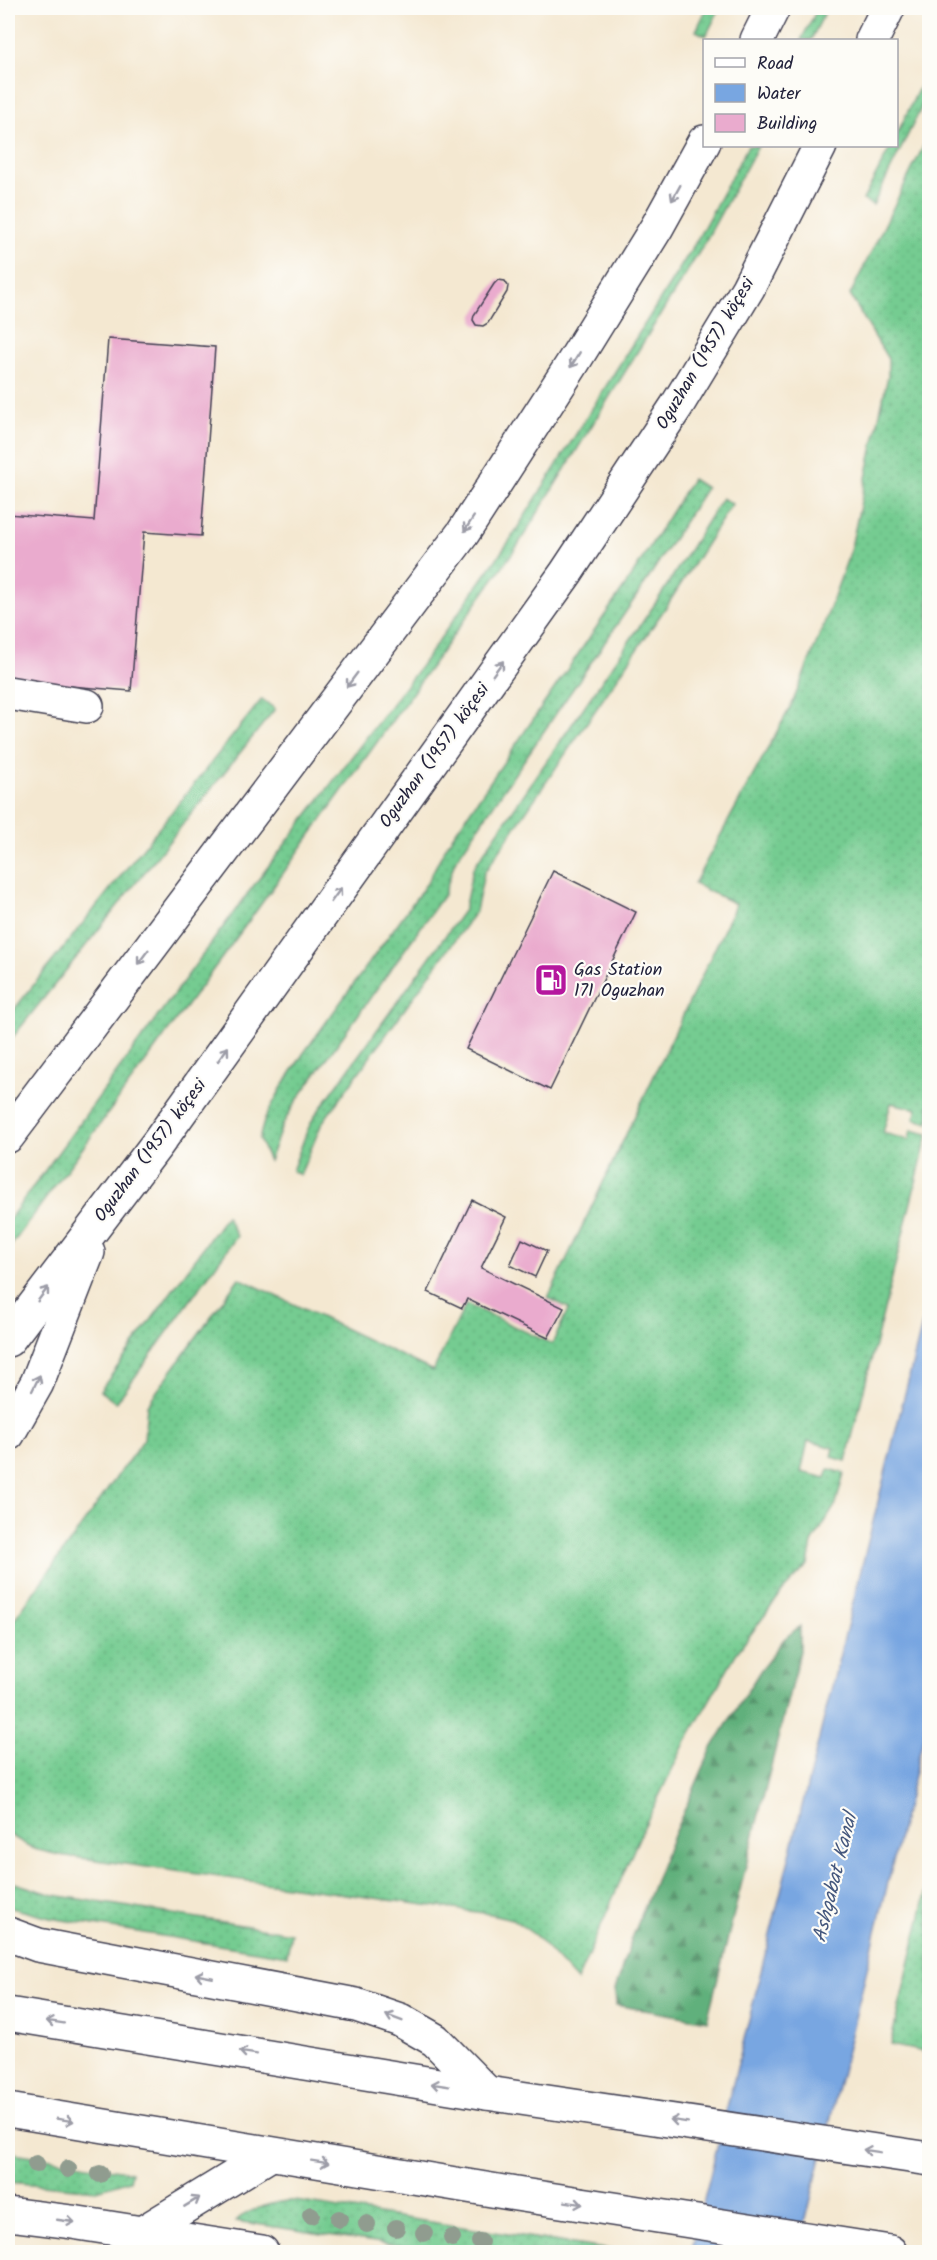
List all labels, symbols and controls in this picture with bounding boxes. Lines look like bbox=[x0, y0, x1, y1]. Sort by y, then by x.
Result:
legend bbox=[703, 39, 898, 147]
text: Road bbox=[757, 50, 794, 79]
text: Water bbox=[757, 80, 802, 109]
text: Building bbox=[757, 110, 817, 139]
one-way arrow bbox=[670, 184, 681, 202]
street label: Oguzhan (1957) köçesi bbox=[649, 272, 763, 436]
one-way arrow bbox=[568, 351, 580, 368]
one-way arrow bbox=[462, 515, 474, 532]
one-way arrow bbox=[492, 660, 504, 676]
one-way arrow bbox=[345, 671, 358, 687]
street label: Oguzhan (1957) köçesi bbox=[372, 677, 498, 835]
one-way arrow bbox=[330, 887, 342, 903]
one-way arrow bbox=[136, 948, 149, 964]
place label: Gas Station 171 Oguzhan bbox=[574, 956, 665, 1006]
fuel station icon: Gas Station 171 Oguzhan bbox=[533, 962, 569, 998]
one-way arrow bbox=[216, 1046, 229, 1062]
street label: Oguzhan (1957) köçesi bbox=[87, 1073, 215, 1229]
one-way arrow bbox=[36, 1286, 49, 1302]
one-way arrow bbox=[31, 1374, 43, 1392]
water label: Ashgabat Kanal bbox=[805, 1806, 868, 1946]
one-way arrow bbox=[194, 1970, 214, 1981]
one-way arrow bbox=[385, 2012, 403, 2023]
one-way arrow bbox=[46, 2016, 66, 2027]
one-way arrow bbox=[238, 2048, 258, 2059]
one-way arrow bbox=[431, 2080, 450, 2091]
one-way arrow bbox=[55, 2115, 75, 2126]
one-way arrow bbox=[670, 2116, 689, 2127]
one-way arrow bbox=[862, 2145, 882, 2156]
one-way arrow bbox=[309, 2157, 329, 2168]
one-way arrow bbox=[183, 2196, 200, 2208]
one-way arrow bbox=[564, 2198, 583, 2209]
one-way arrow bbox=[55, 2216, 75, 2227]

